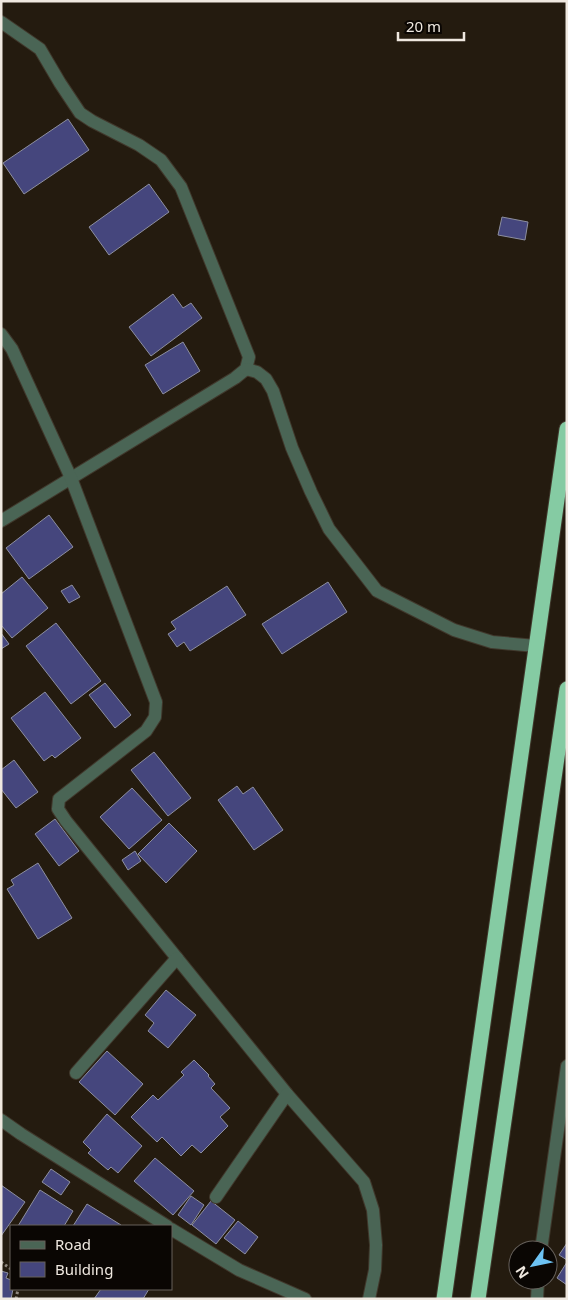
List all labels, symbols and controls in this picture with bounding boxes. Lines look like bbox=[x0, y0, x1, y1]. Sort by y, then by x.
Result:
scale bar bbox=[398, 10, 464, 42]
text: 20 m bbox=[406, 16, 441, 36]
legend bbox=[10, 1225, 172, 1290]
text: Road bbox=[55, 1234, 91, 1254]
north arrow bbox=[508, 1240, 558, 1290]
text: Building bbox=[55, 1259, 113, 1279]
text: N bbox=[511, 1262, 533, 1282]

